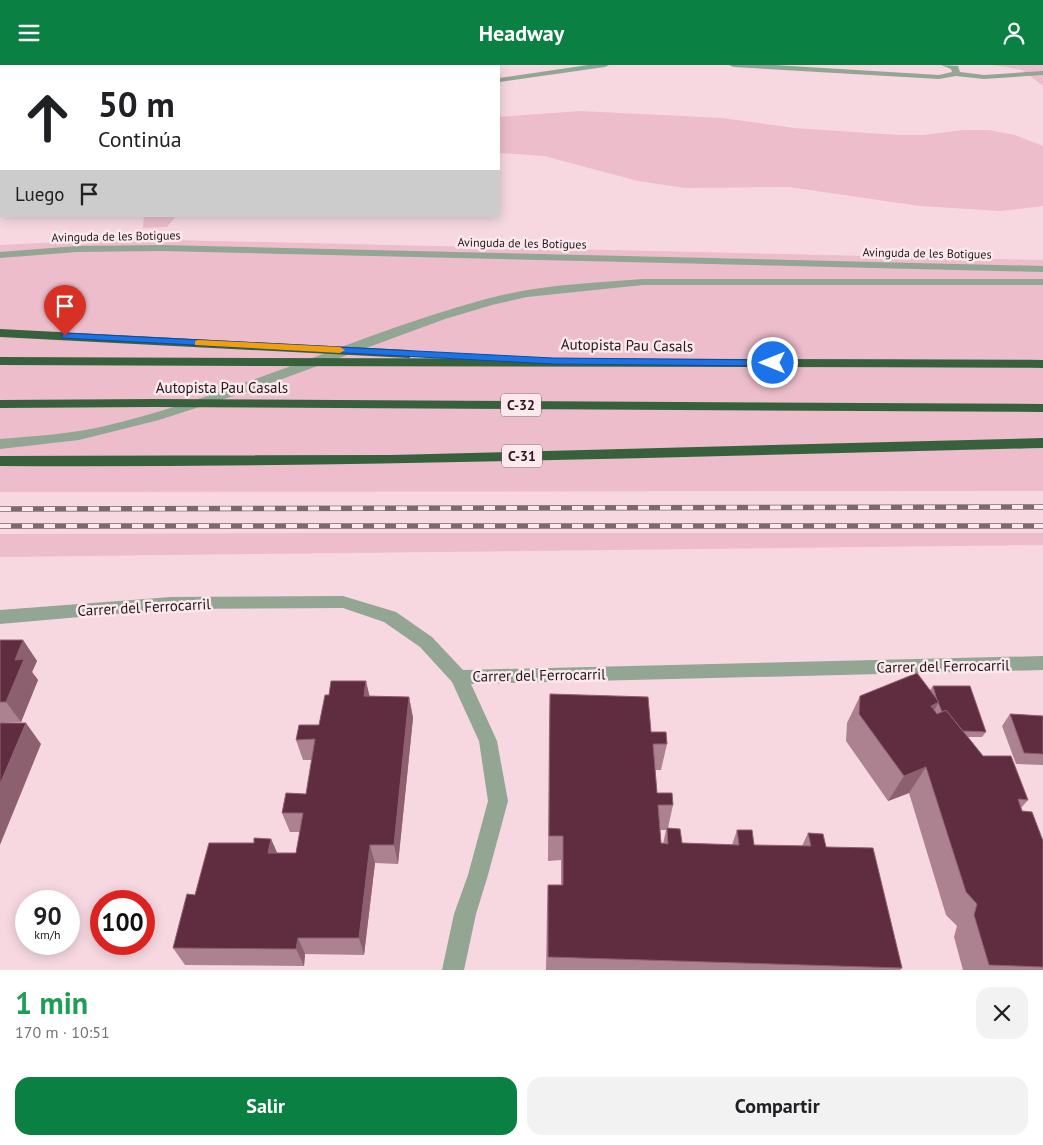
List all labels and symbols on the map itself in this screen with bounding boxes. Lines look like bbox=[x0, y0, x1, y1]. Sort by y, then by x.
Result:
street label: Avinguda de les Botigues bbox=[51, 227, 181, 245]
street label: Avinguda de les Botigues bbox=[457, 234, 587, 252]
street label: Avinguda de les Botigues bbox=[862, 244, 992, 262]
pin bbox=[44, 285, 86, 336]
street label: Autopista Pau Casals bbox=[561, 334, 693, 356]
position arrow bbox=[746, 336, 798, 388]
street label: Autopista Pau Casals bbox=[156, 378, 288, 397]
road number: C-32 bbox=[501, 393, 541, 417]
road number: C-31 bbox=[502, 445, 542, 467]
street label: Carrer del Ferrocarril bbox=[77, 594, 212, 620]
street label: Carrer del Ferrocarril bbox=[876, 655, 1010, 677]
street label: Carrer del Ferrocarril bbox=[472, 664, 606, 686]
speed limit sign: 100 bbox=[90, 890, 155, 955]

